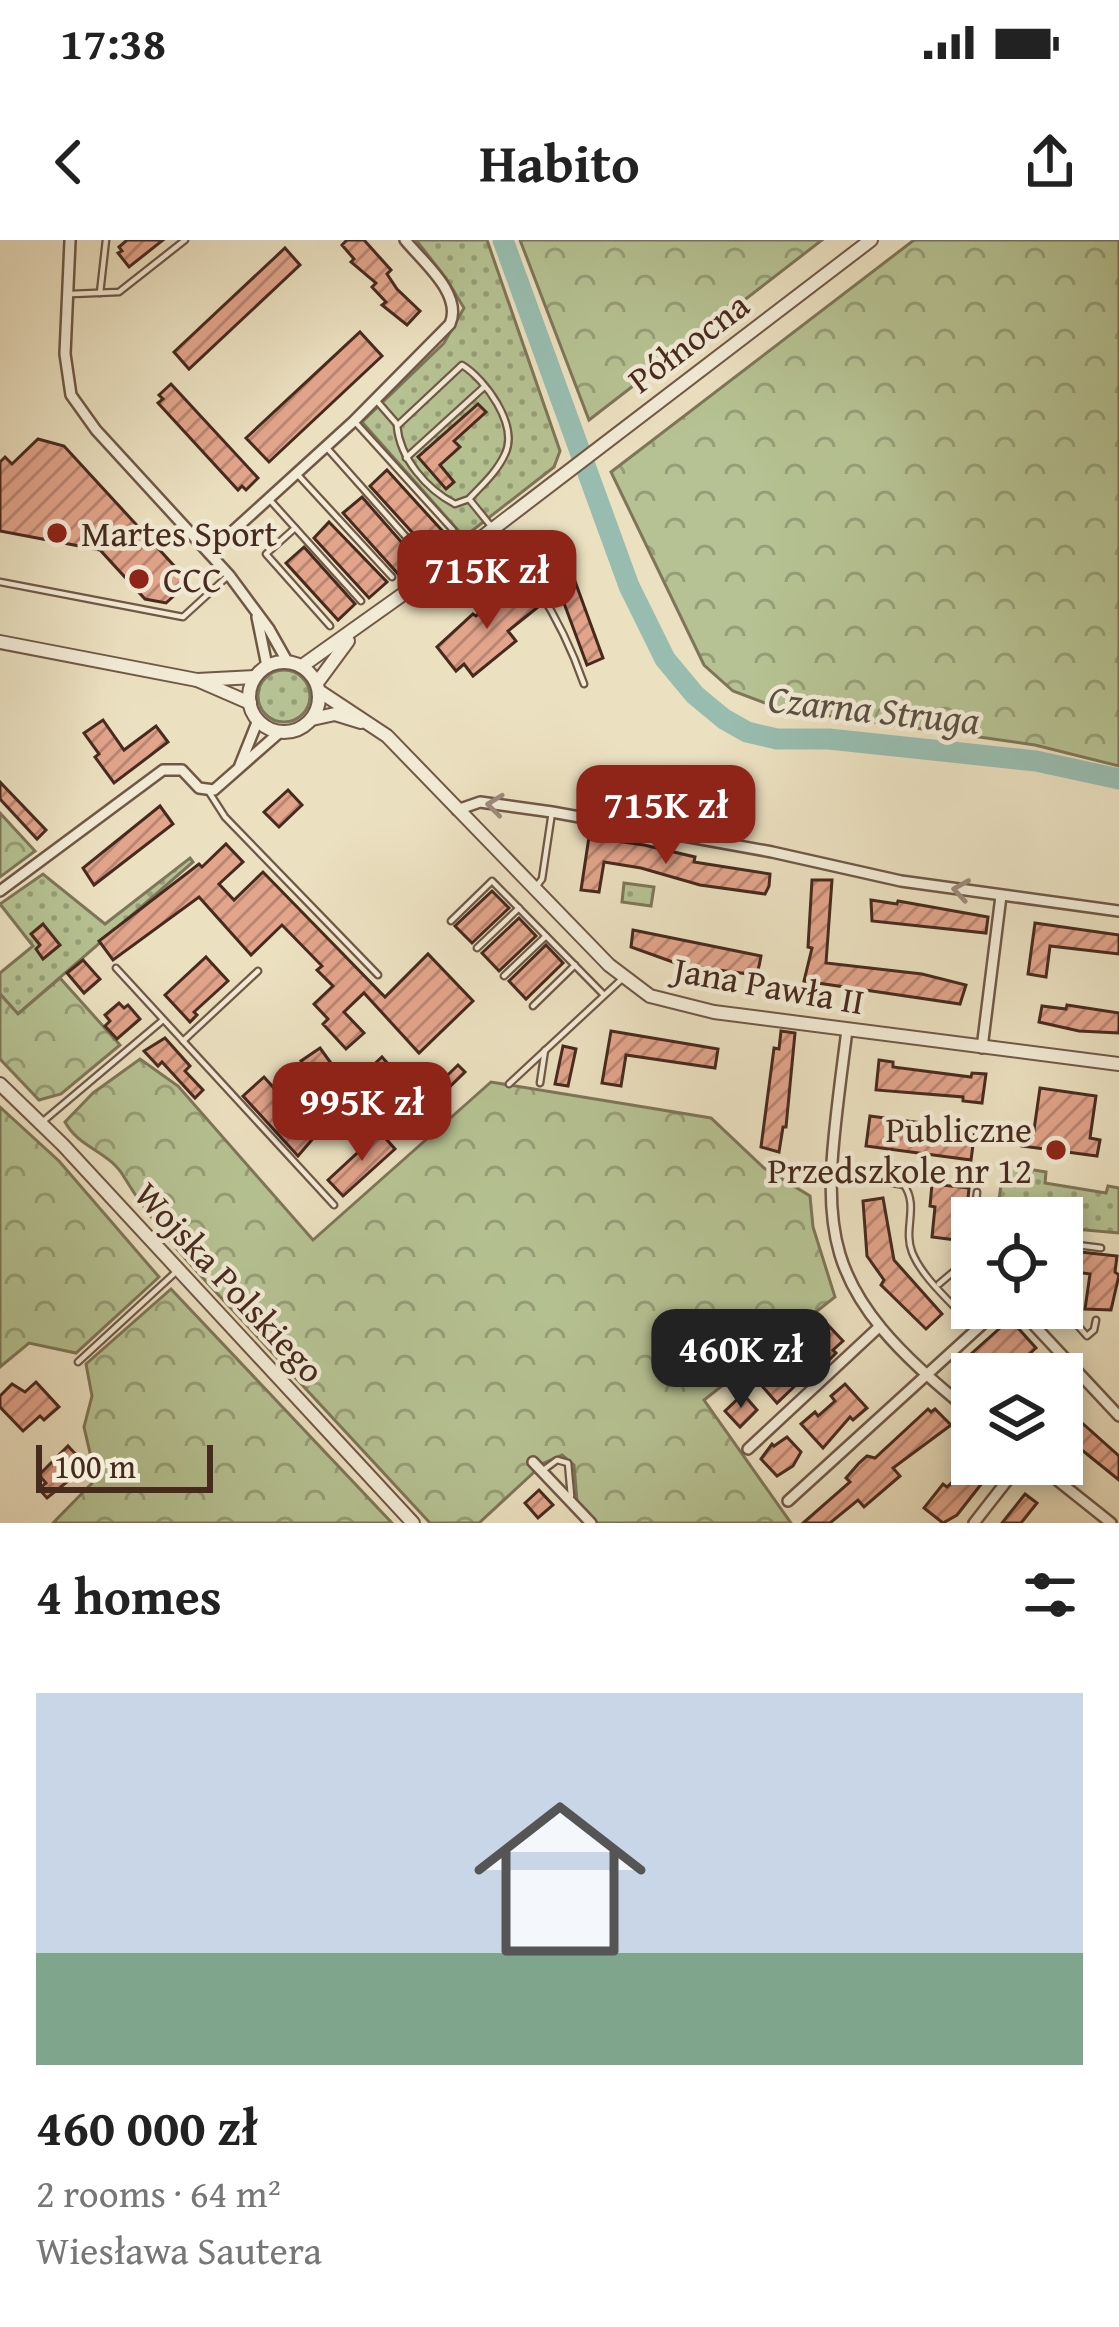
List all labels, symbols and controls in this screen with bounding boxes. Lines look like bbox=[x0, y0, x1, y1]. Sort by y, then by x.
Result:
text: 17:38 bbox=[60, 10, 166, 75]
text: Habito bbox=[479, 123, 640, 202]
icon: back bbox=[36, 129, 102, 195]
icon: share bbox=[1017, 129, 1083, 195]
street label: Północna bbox=[616, 278, 760, 405]
place label: Martes Sport bbox=[81, 506, 277, 559]
marker: Martes Sport bbox=[44, 520, 70, 546]
pin: 715K zł bbox=[376, 530, 598, 632]
text: 715K zł bbox=[424, 540, 550, 597]
place label: CCC bbox=[163, 552, 222, 605]
marker: CCC bbox=[126, 566, 152, 592]
water label: Czarna Struga bbox=[766, 669, 983, 748]
pin: 715K zł bbox=[555, 765, 777, 867]
text: 715K zł bbox=[603, 775, 729, 832]
one-way arrow bbox=[486, 792, 505, 818]
one-way arrow bbox=[952, 878, 971, 904]
street label: Jana Pawła II bbox=[666, 941, 868, 1027]
pin: 995K zł bbox=[251, 1062, 473, 1164]
text: 995K zł bbox=[299, 1072, 425, 1129]
place label: Publiczne Przedszkole nr 12 bbox=[767, 1102, 1032, 1196]
marker: Publiczne Przedszkole nr 12 bbox=[1043, 1137, 1069, 1163]
street label: Wojska Polskiego bbox=[123, 1169, 338, 1394]
map controls bbox=[951, 1197, 1083, 1485]
button: locate bbox=[951, 1197, 1083, 1329]
pin: 460K zł bbox=[630, 1309, 852, 1411]
text: 460K zł bbox=[678, 1319, 804, 1376]
button: layers bbox=[951, 1353, 1083, 1485]
scale bar bbox=[36, 1439, 213, 1492]
text: 100 m bbox=[54, 1442, 136, 1490]
text: 4 homes bbox=[36, 1558, 222, 1633]
icon: filters bbox=[1017, 1562, 1083, 1628]
icon: home bbox=[452, 1771, 668, 1987]
text: 460 000 zł bbox=[36, 2089, 258, 2164]
text: 2 rooms · 64 m² bbox=[36, 2164, 281, 2221]
text: Wiesława Sautera bbox=[36, 2221, 322, 2278]

